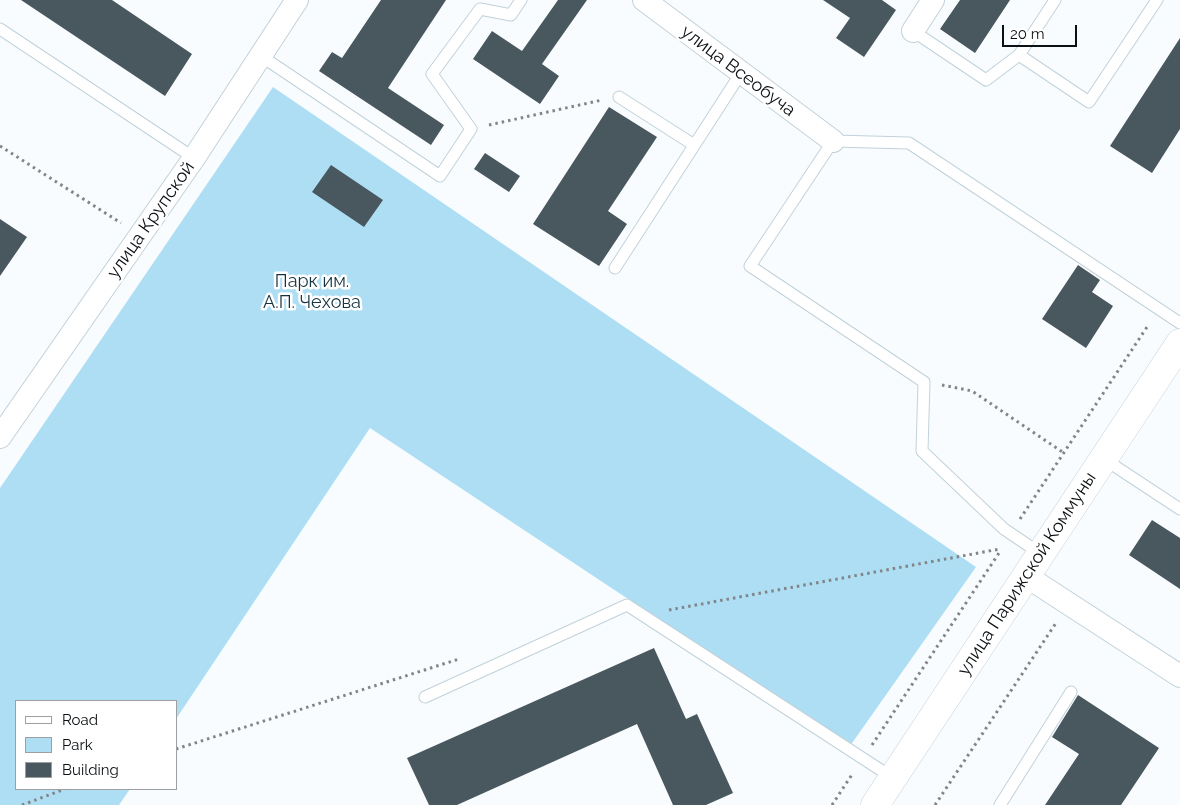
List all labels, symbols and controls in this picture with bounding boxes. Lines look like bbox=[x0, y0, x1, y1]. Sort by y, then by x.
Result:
scale bar bbox=[1005, 15, 1080, 47]
street label: улица Всеобуча bbox=[676, 21, 800, 121]
text: 20 m bbox=[1010, 25, 1045, 43]
street label: улица Крупской bbox=[103, 157, 199, 283]
park label: Парк им. А.П. Чехова bbox=[263, 271, 361, 314]
street label: улица Парижской Коммуны bbox=[953, 468, 1101, 680]
legend bbox=[15, 700, 178, 790]
text: Road bbox=[62, 711, 98, 729]
text: Park bbox=[62, 736, 93, 754]
text: Building bbox=[62, 761, 119, 779]

